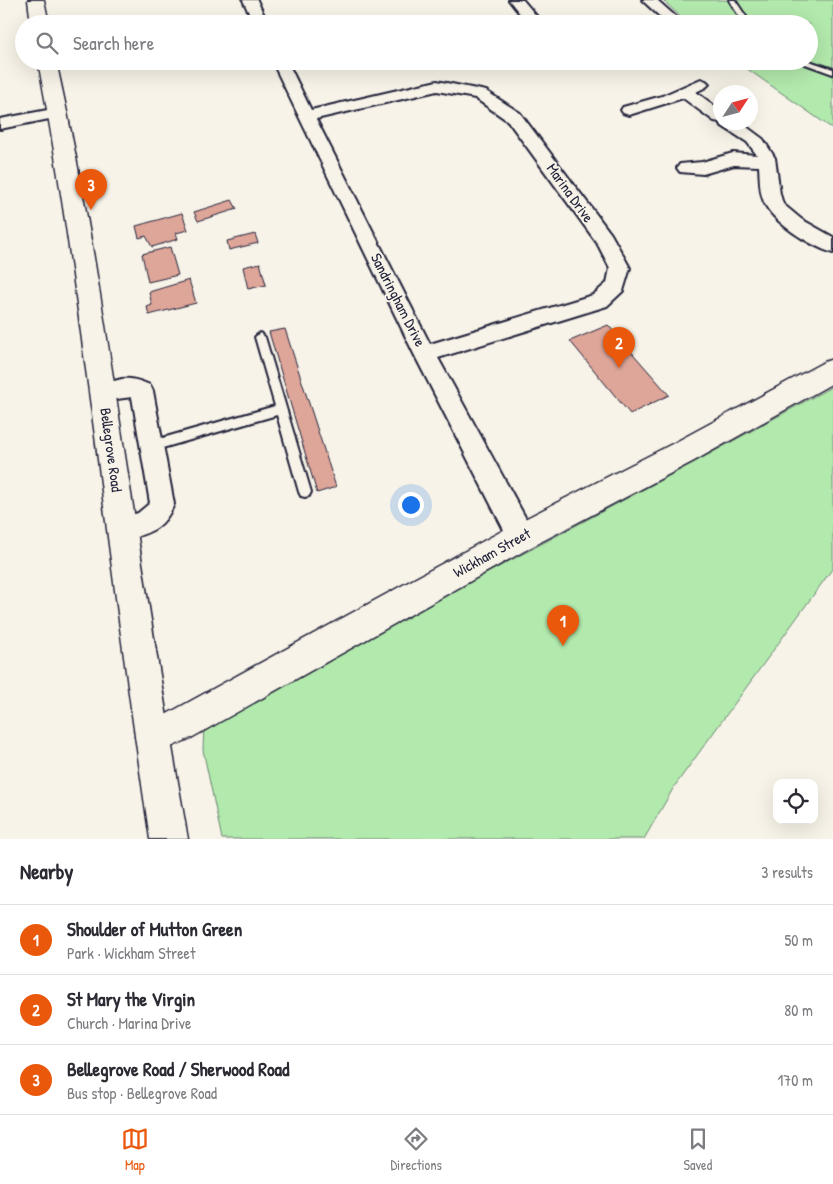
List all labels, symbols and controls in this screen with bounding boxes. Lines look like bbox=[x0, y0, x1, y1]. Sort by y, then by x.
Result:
search box bbox=[15, 15, 818, 70]
icon: search bbox=[33, 29, 61, 57]
text: Search here bbox=[73, 30, 154, 56]
north arrow bbox=[713, 85, 758, 130]
street label: Marina Drive bbox=[542, 159, 599, 227]
pin: 3 bbox=[75, 169, 107, 210]
street label: Sandringham Drive bbox=[366, 250, 431, 350]
pin: 2 bbox=[603, 327, 635, 368]
street label: Bellegrove Road bbox=[95, 407, 128, 493]
your location bbox=[398, 492, 424, 518]
street label: Wickham Street bbox=[449, 522, 535, 582]
pin: 1 bbox=[547, 605, 579, 646]
map controls bbox=[773, 779, 818, 824]
button: locate bbox=[773, 779, 818, 824]
text: Nearby bbox=[20, 857, 73, 886]
text: 3 results bbox=[761, 861, 813, 883]
text: Shoulder of Mutton Green bbox=[67, 916, 242, 942]
text: 1 bbox=[33, 929, 39, 951]
text: 50 m bbox=[785, 929, 813, 951]
text: Park · Wickham Street bbox=[67, 942, 195, 964]
text: St Mary the Virgin bbox=[67, 986, 195, 1012]
text: 2 bbox=[32, 999, 40, 1021]
text: 80 m bbox=[784, 999, 813, 1021]
text: Church · Marina Drive bbox=[67, 1012, 191, 1034]
text: Bellegrove Road / Sherwood Road bbox=[67, 1056, 289, 1082]
text: 3 bbox=[32, 1069, 40, 1091]
text: 170 m bbox=[778, 1069, 813, 1091]
text: Bus stop · Bellegrove Road bbox=[67, 1082, 217, 1104]
tab: Map bbox=[121, 1125, 149, 1174]
tab: Directions bbox=[390, 1125, 442, 1174]
tab: Saved bbox=[684, 1125, 712, 1174]

